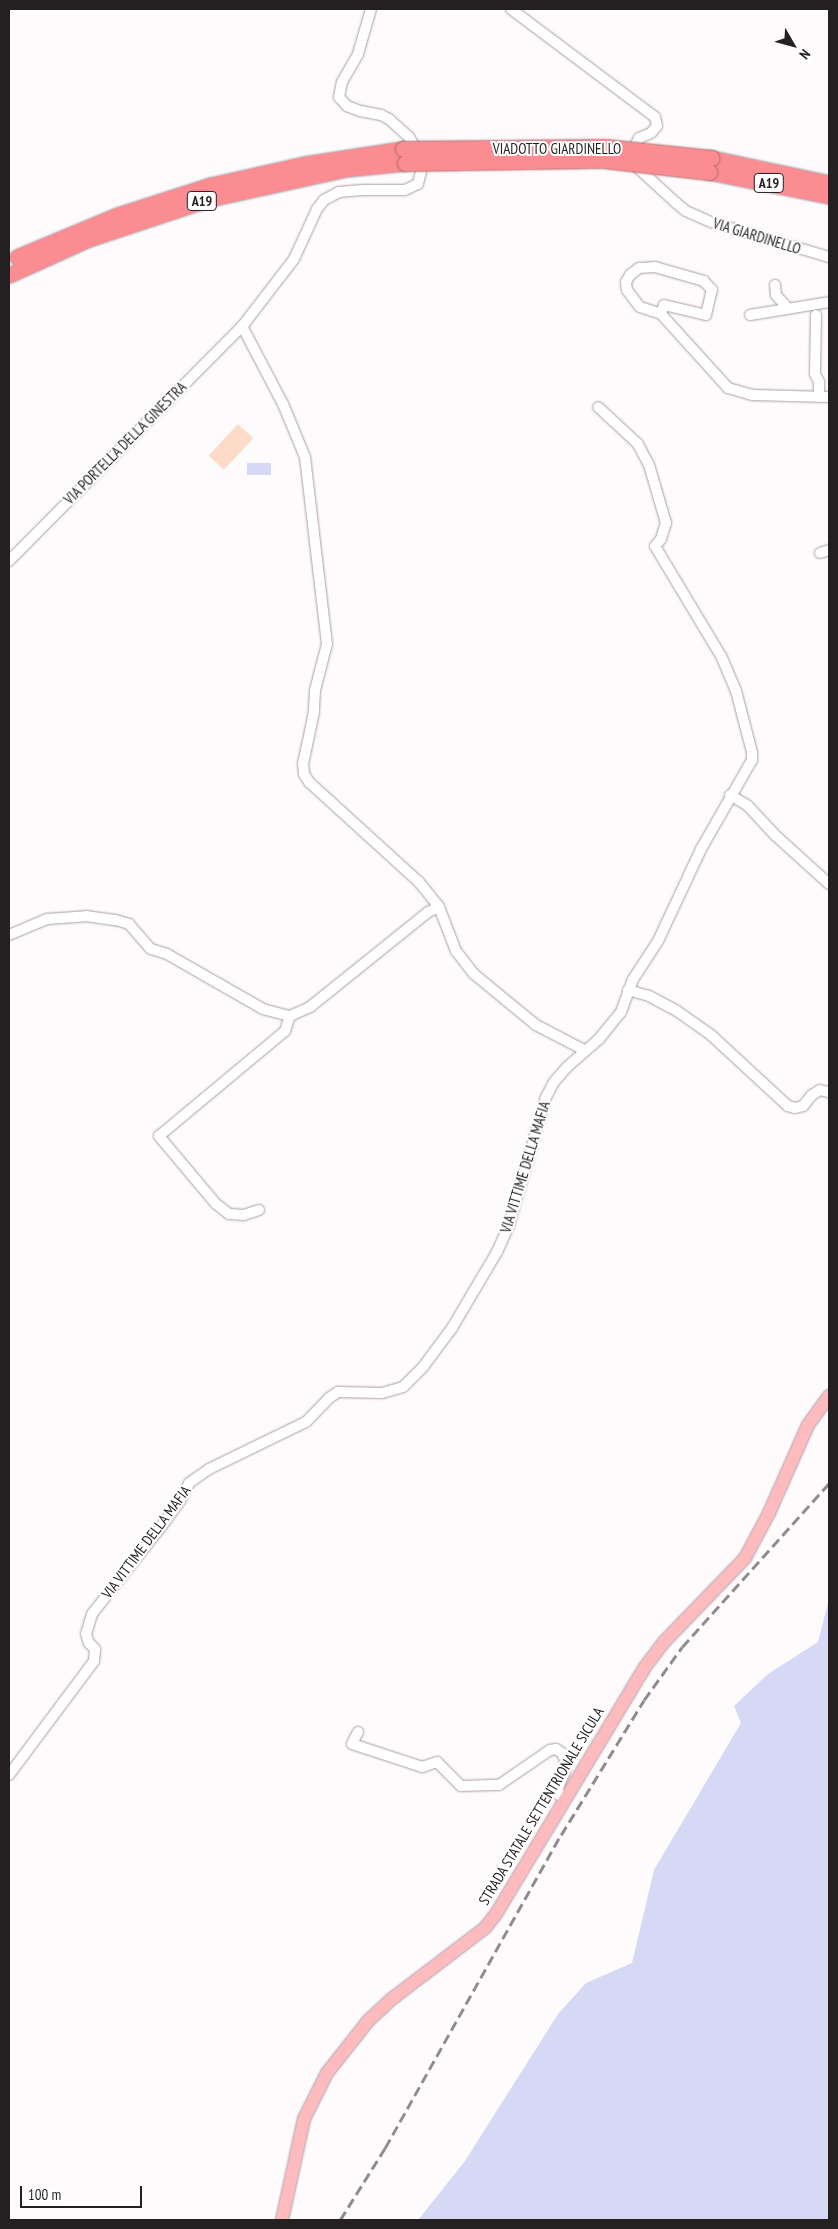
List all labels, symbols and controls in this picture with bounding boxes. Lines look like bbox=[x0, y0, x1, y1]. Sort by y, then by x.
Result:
north arrow bbox=[768, 20, 818, 70]
text: N bbox=[795, 46, 814, 63]
street label: VIADOTTO GIARDINELLO bbox=[493, 140, 621, 158]
road number: A19 bbox=[753, 172, 785, 194]
road number: A19 bbox=[186, 190, 218, 212]
street label: VIA GIARDINELLO bbox=[711, 214, 803, 258]
street label: VIA PORTELLA DELLA GINESTRA bbox=[59, 377, 191, 509]
street label: VIA VITTIME DELLA MAFIA bbox=[496, 1098, 554, 1236]
street label: VIA VITTIME DELLA MAFIA bbox=[97, 1481, 195, 1603]
street label: STRADA STATALE SETTENTRIONALE SICULA bbox=[475, 1704, 607, 1908]
scale bar bbox=[22, 2176, 145, 2208]
text: 100 m bbox=[28, 2185, 61, 2204]

